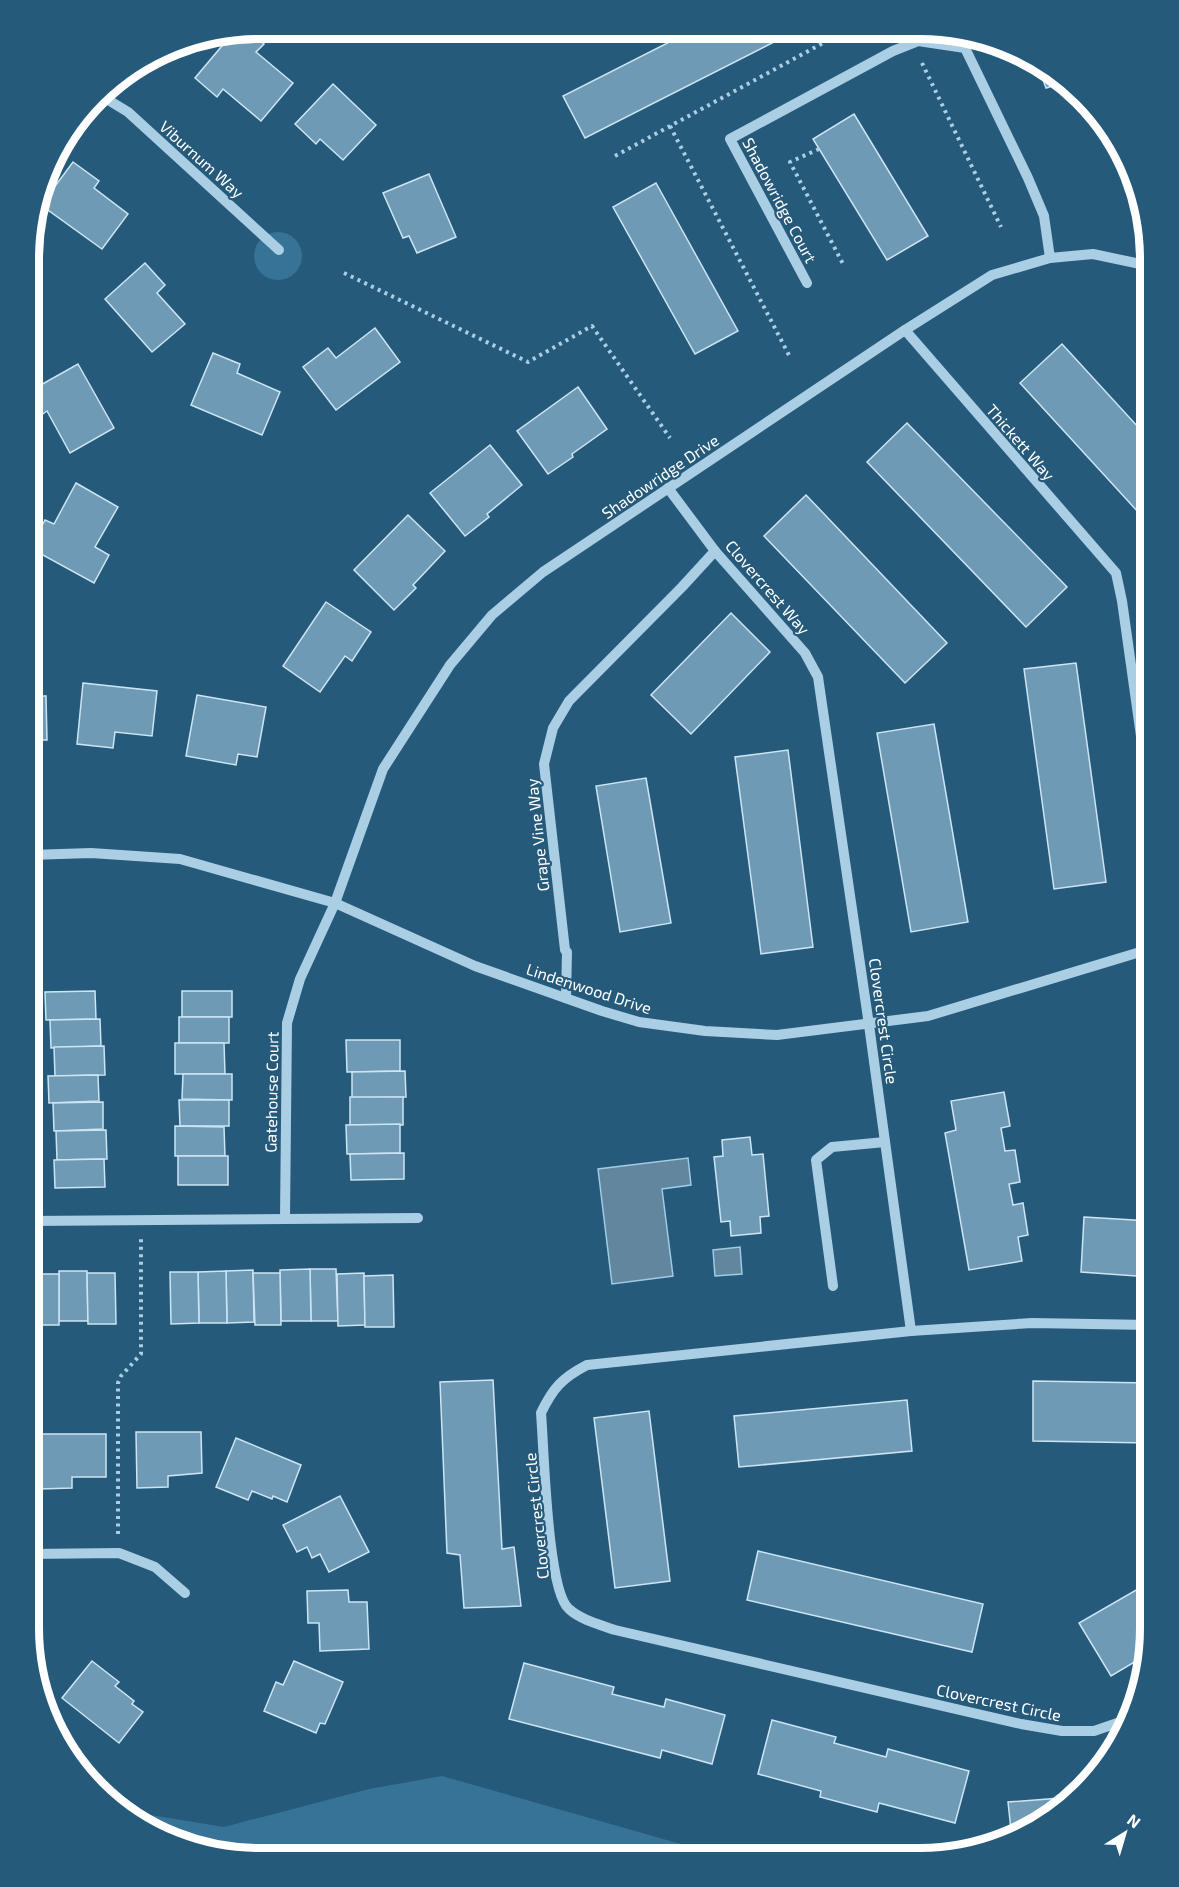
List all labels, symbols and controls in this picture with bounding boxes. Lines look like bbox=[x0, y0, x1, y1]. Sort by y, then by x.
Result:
street label: Viburnum Way bbox=[156, 116, 248, 202]
street label: Shadowridge Court bbox=[739, 134, 821, 266]
street label: Thickett Way bbox=[983, 400, 1060, 484]
street label: Shadowridge Drive bbox=[598, 430, 722, 522]
street label: Clovercrest Way bbox=[722, 536, 814, 638]
street label: Grape Vine Way bbox=[522, 777, 552, 892]
street label: Clovercrest Circle bbox=[866, 957, 902, 1085]
street label: Lindenwood Drive bbox=[524, 959, 654, 1017]
street label: Gatehouse Court bbox=[260, 1031, 282, 1153]
street label: Clovercrest Circle bbox=[520, 1452, 552, 1580]
street label: Clovercrest Circle bbox=[935, 1680, 1063, 1724]
north arrow bbox=[1095, 1803, 1155, 1863]
text: N bbox=[1124, 1810, 1145, 1832]

